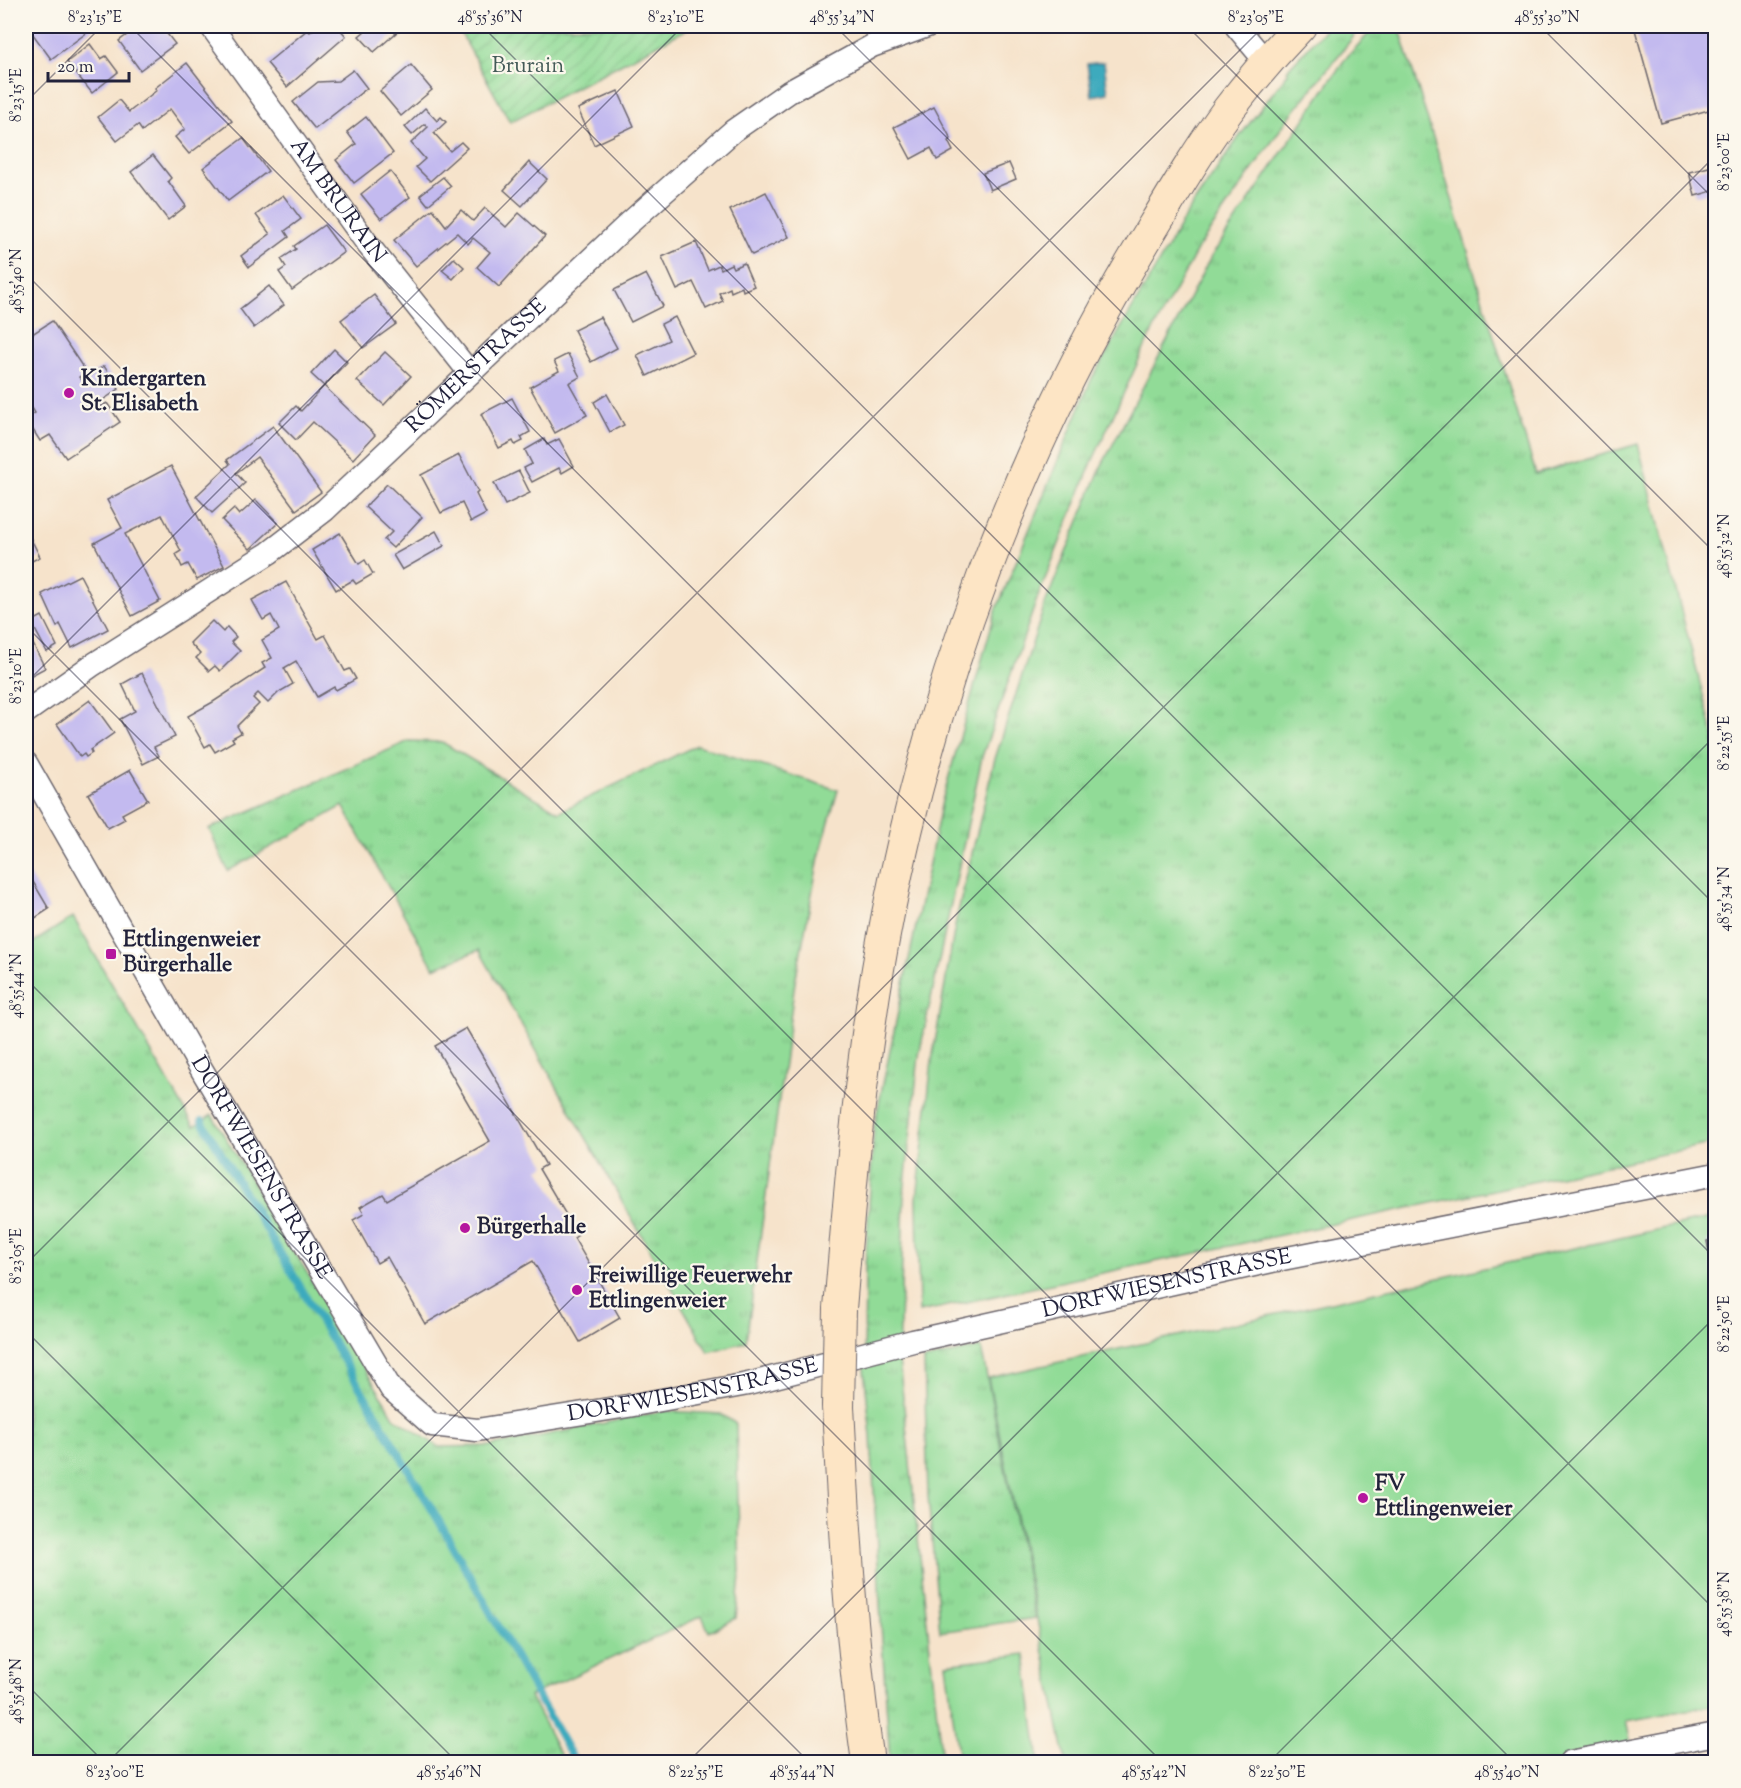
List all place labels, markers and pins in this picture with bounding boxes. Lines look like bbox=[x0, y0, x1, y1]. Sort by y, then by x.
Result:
place label: Kindergarten St. Elisabeth bbox=[81, 364, 206, 421]
marker: Kindergarten St. Elisabeth bbox=[62, 386, 76, 400]
place label: Ettlingenweier Bürgerhalle bbox=[123, 925, 261, 982]
marker: Ettlingenweier Bürgerhalle bbox=[104, 947, 118, 961]
place label: Bürgerhalle bbox=[477, 1212, 586, 1244]
marker: Bürgerhalle bbox=[458, 1221, 472, 1235]
place label: Freiwillige Feuerwehr Ettlingenweier bbox=[589, 1261, 793, 1318]
marker: Freiwillige Feuerwehr Ettlingenweier bbox=[570, 1283, 584, 1297]
place label: FV Ettlingenweier bbox=[1375, 1469, 1513, 1526]
marker: FV Ettlingenweier bbox=[1356, 1491, 1370, 1505]

